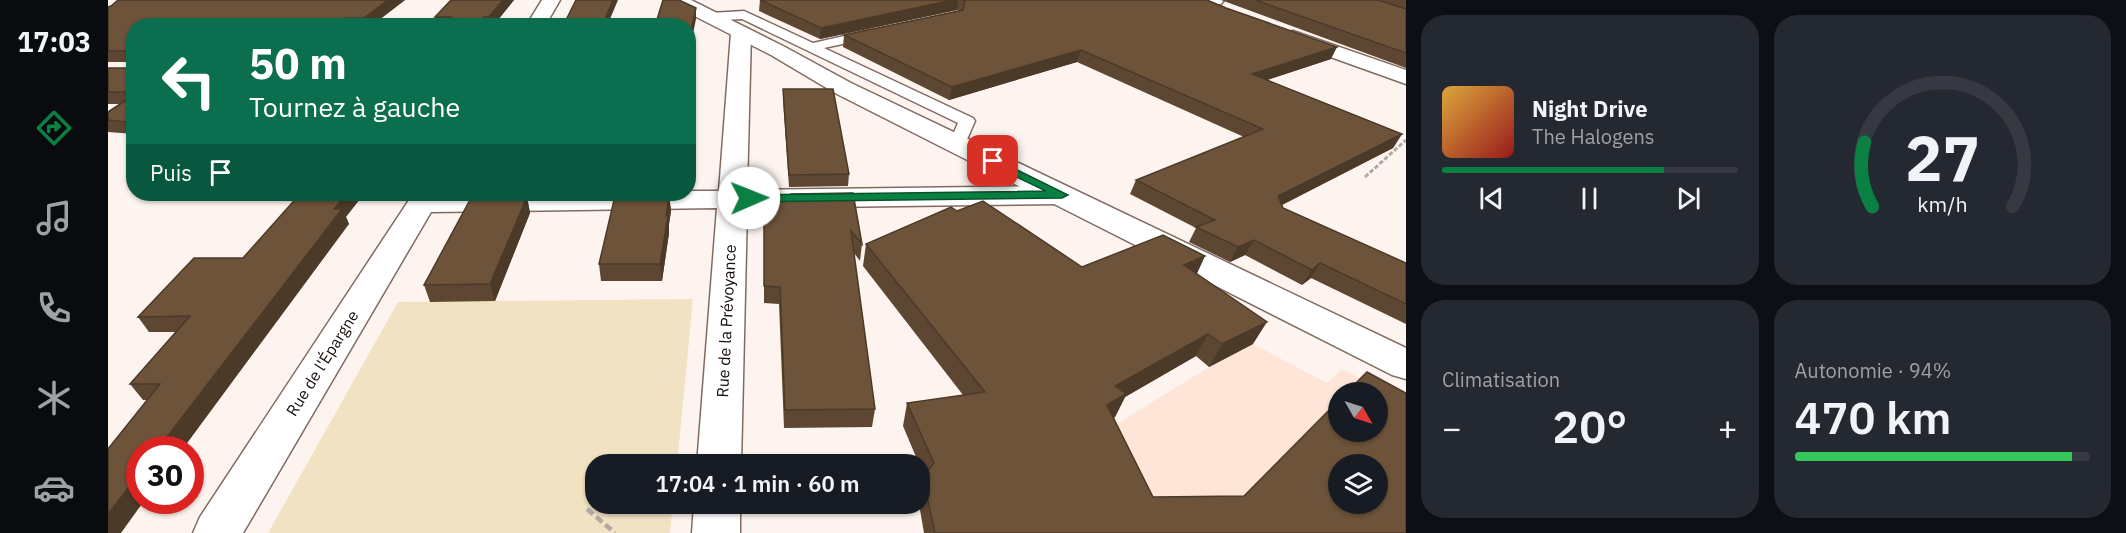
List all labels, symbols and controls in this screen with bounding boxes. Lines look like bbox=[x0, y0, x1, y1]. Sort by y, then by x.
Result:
text: 17:03 bbox=[17, 24, 91, 59]
text: 50 m bbox=[249, 36, 347, 91]
icon: left bbox=[150, 42, 228, 120]
text: Tournez à gauche bbox=[249, 89, 460, 124]
text: Night Drive bbox=[1532, 94, 1648, 123]
icon: directions bbox=[33, 107, 75, 149]
text: 27 bbox=[1905, 117, 1980, 198]
text: The Halogens bbox=[1532, 123, 1654, 150]
pin bbox=[967, 135, 1018, 186]
icon: arrive bbox=[976, 144, 1009, 177]
icon: arrive bbox=[204, 156, 237, 189]
text: Puis bbox=[150, 158, 192, 187]
position arrow bbox=[717, 166, 781, 230]
icon: previous bbox=[1475, 182, 1508, 215]
icon: pause bbox=[1573, 182, 1606, 215]
icon: next bbox=[1672, 182, 1705, 215]
text: km/h bbox=[1917, 191, 1967, 219]
icon: music bbox=[33, 197, 75, 239]
street label: Rue de la Prévoyance bbox=[712, 244, 740, 398]
icon: phone bbox=[33, 287, 75, 329]
street label: Rue de l'Épargne bbox=[281, 306, 363, 420]
text: Autonomie · 94% bbox=[1795, 357, 1951, 384]
text: Climatisation bbox=[1442, 366, 1560, 393]
icon: climate bbox=[33, 377, 75, 419]
north arrow bbox=[1328, 382, 1388, 442]
map controls bbox=[1328, 382, 1388, 514]
text: 470 km bbox=[1795, 388, 1951, 446]
text: 20° bbox=[1552, 397, 1627, 455]
text: − bbox=[1442, 406, 1462, 449]
text: + bbox=[1718, 406, 1737, 449]
speed limit sign: 30 bbox=[126, 436, 204, 514]
button: layers bbox=[1328, 454, 1388, 514]
icon: car bbox=[33, 467, 75, 509]
text: 17:04 · 1 min · 60 m bbox=[656, 469, 860, 498]

